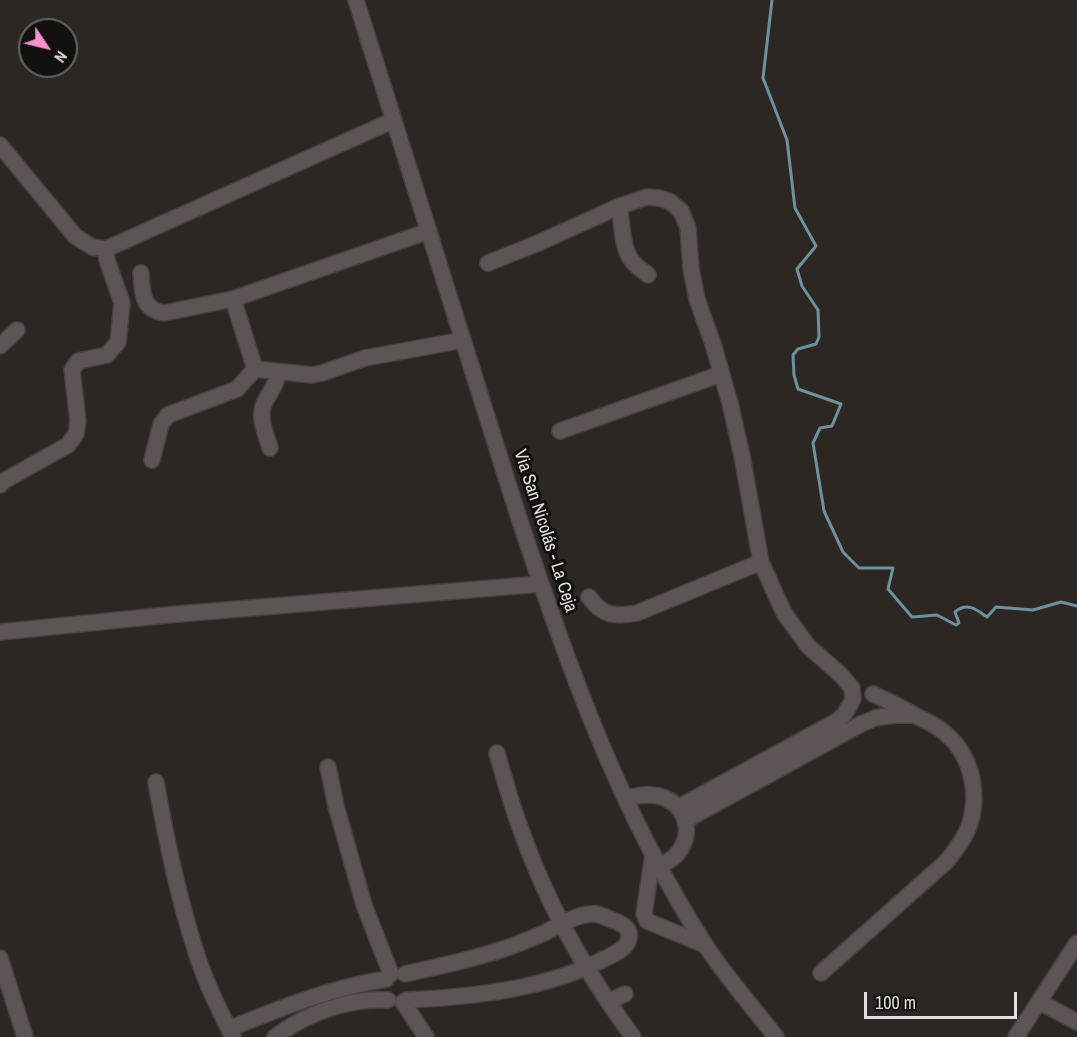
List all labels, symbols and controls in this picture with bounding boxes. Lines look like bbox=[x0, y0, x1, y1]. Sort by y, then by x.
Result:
north arrow bbox=[18, 18, 78, 78]
text: N bbox=[49, 47, 73, 67]
street label: Via San Nicolás - La Ceja bbox=[509, 447, 581, 615]
scale bar bbox=[867, 980, 1020, 1018]
text: 100 m bbox=[875, 990, 916, 1015]

